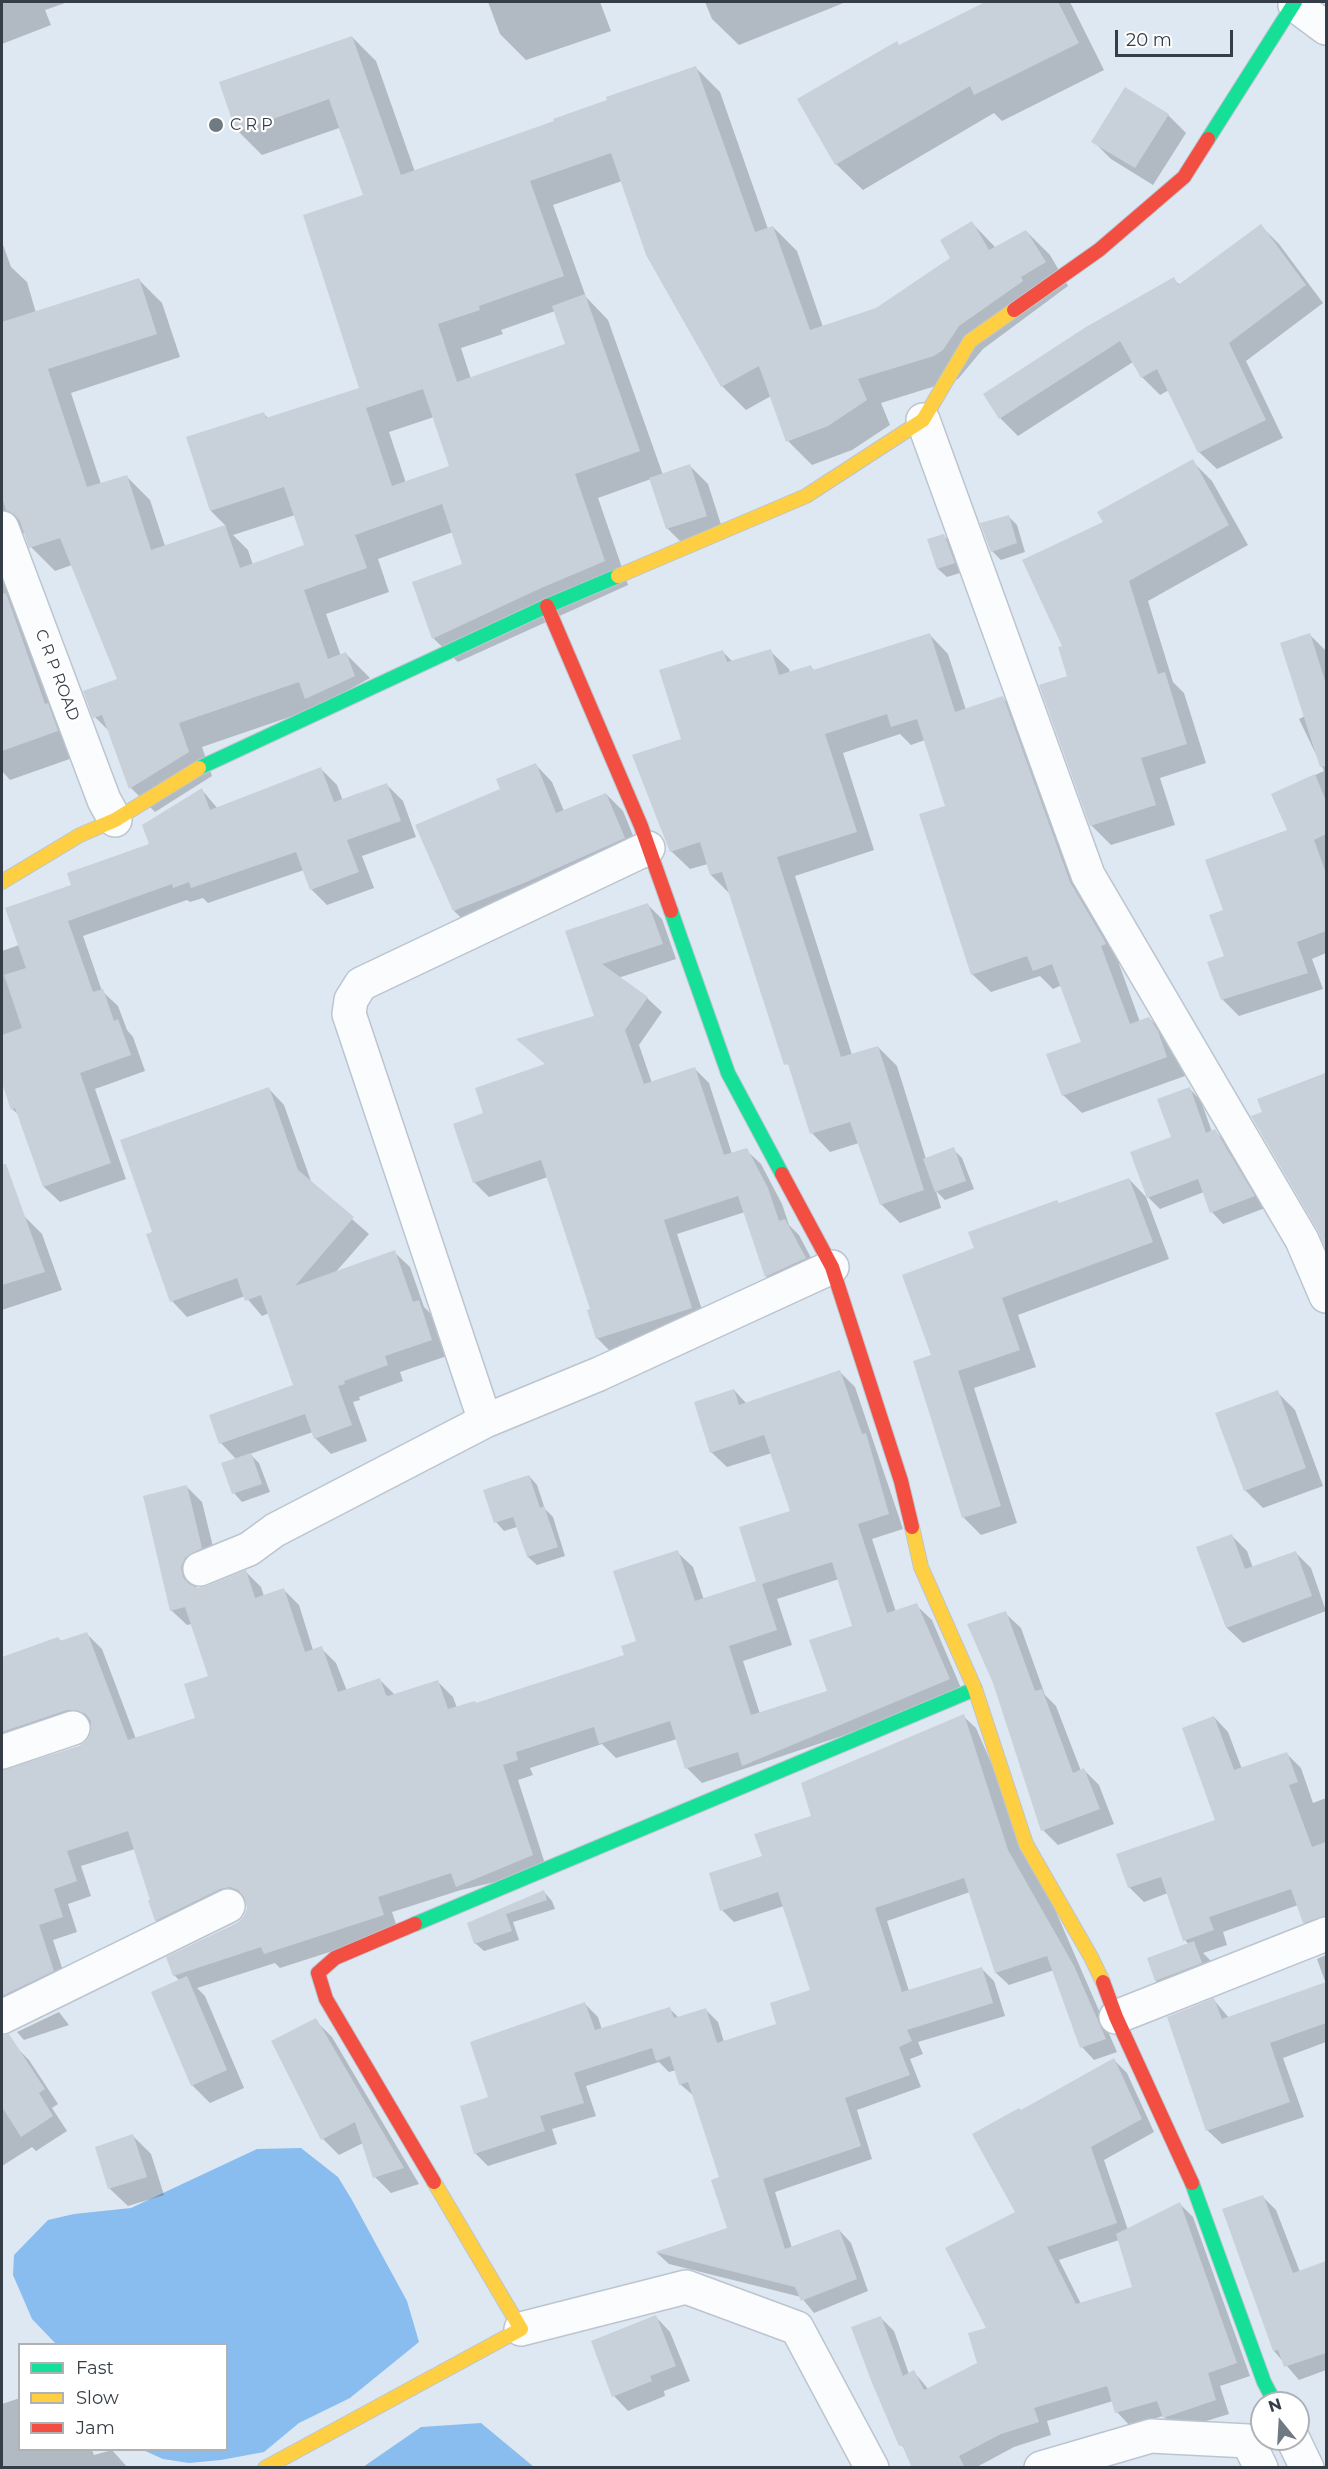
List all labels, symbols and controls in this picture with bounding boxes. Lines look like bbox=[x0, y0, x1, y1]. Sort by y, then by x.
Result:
scale bar bbox=[1118, 18, 1236, 56]
text: 20 m bbox=[1126, 29, 1172, 51]
place label: C R P bbox=[230, 115, 273, 135]
marker: C R P bbox=[207, 116, 225, 134]
street label: C R P ROAD bbox=[31, 627, 83, 723]
legend bbox=[18, 2343, 228, 2451]
text: Fast bbox=[76, 2357, 114, 2379]
text: Slow bbox=[76, 2387, 119, 2409]
north arrow bbox=[1250, 2391, 1310, 2451]
text: N bbox=[1266, 2394, 1284, 2416]
text: Jam bbox=[76, 2417, 115, 2439]

